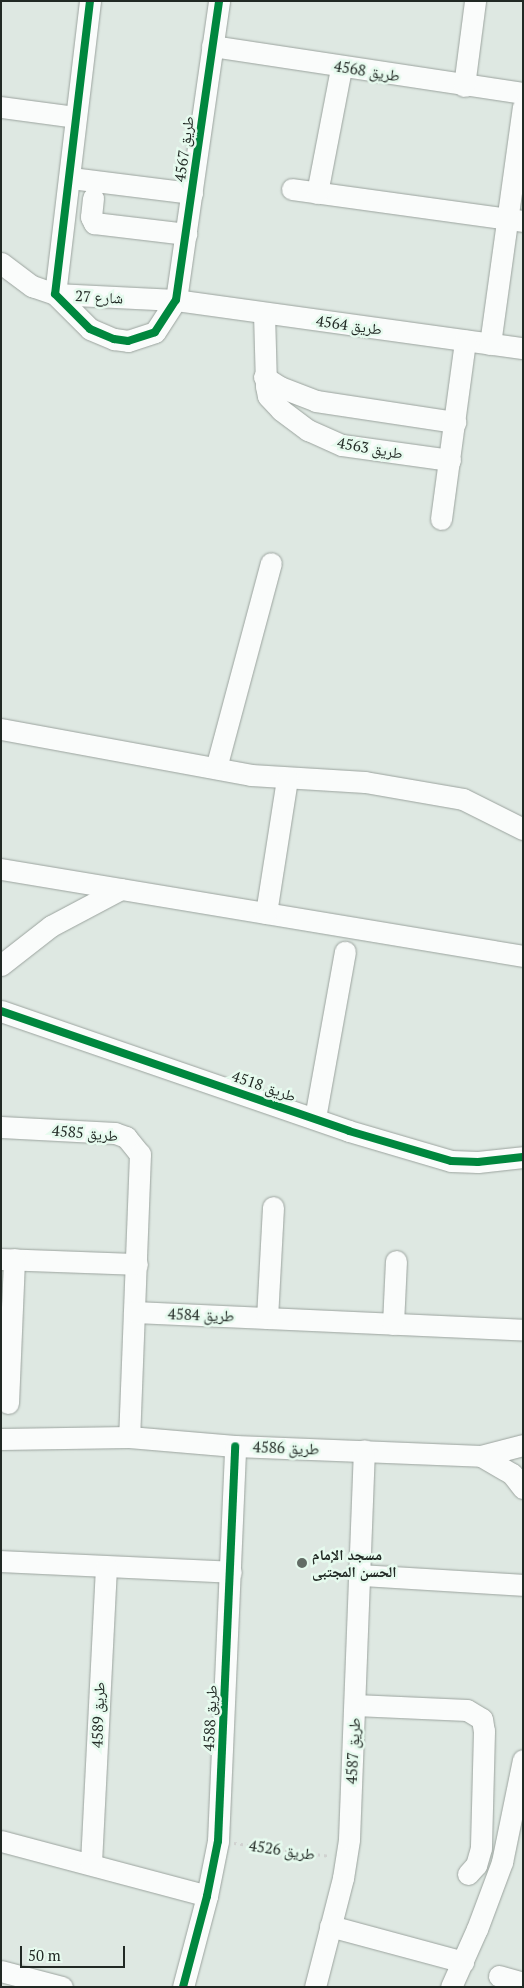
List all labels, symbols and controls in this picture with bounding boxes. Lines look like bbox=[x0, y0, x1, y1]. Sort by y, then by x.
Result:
street label: طريق 4568 bbox=[333, 57, 401, 85]
street label: طريق 4567 bbox=[170, 115, 198, 183]
street label: شارع 27 bbox=[74, 287, 124, 307]
street label: طريق 4564 bbox=[315, 311, 383, 339]
street label: طريق 4563 bbox=[336, 433, 404, 463]
street label: طريق 4518 bbox=[230, 1067, 298, 1105]
street label: طريق 4585 bbox=[51, 1121, 119, 1145]
street label: طريق 4584 bbox=[168, 1305, 234, 1325]
street label: طريق 4586 bbox=[253, 1438, 319, 1458]
place label: مسجد الإمام الحسن المجتبى bbox=[312, 1545, 397, 1580]
marker: مسجد الإمام الحسن المجتبى bbox=[296, 1557, 308, 1569]
street label: طريق 4589 bbox=[88, 1682, 108, 1748]
street label: طريق 4588 bbox=[199, 1684, 221, 1752]
street label: طريق 4587 bbox=[342, 1717, 364, 1785]
street label: طريق 4526 bbox=[248, 1836, 316, 1864]
scale bar bbox=[22, 1936, 128, 1968]
text: 50 m bbox=[28, 1945, 61, 1965]

